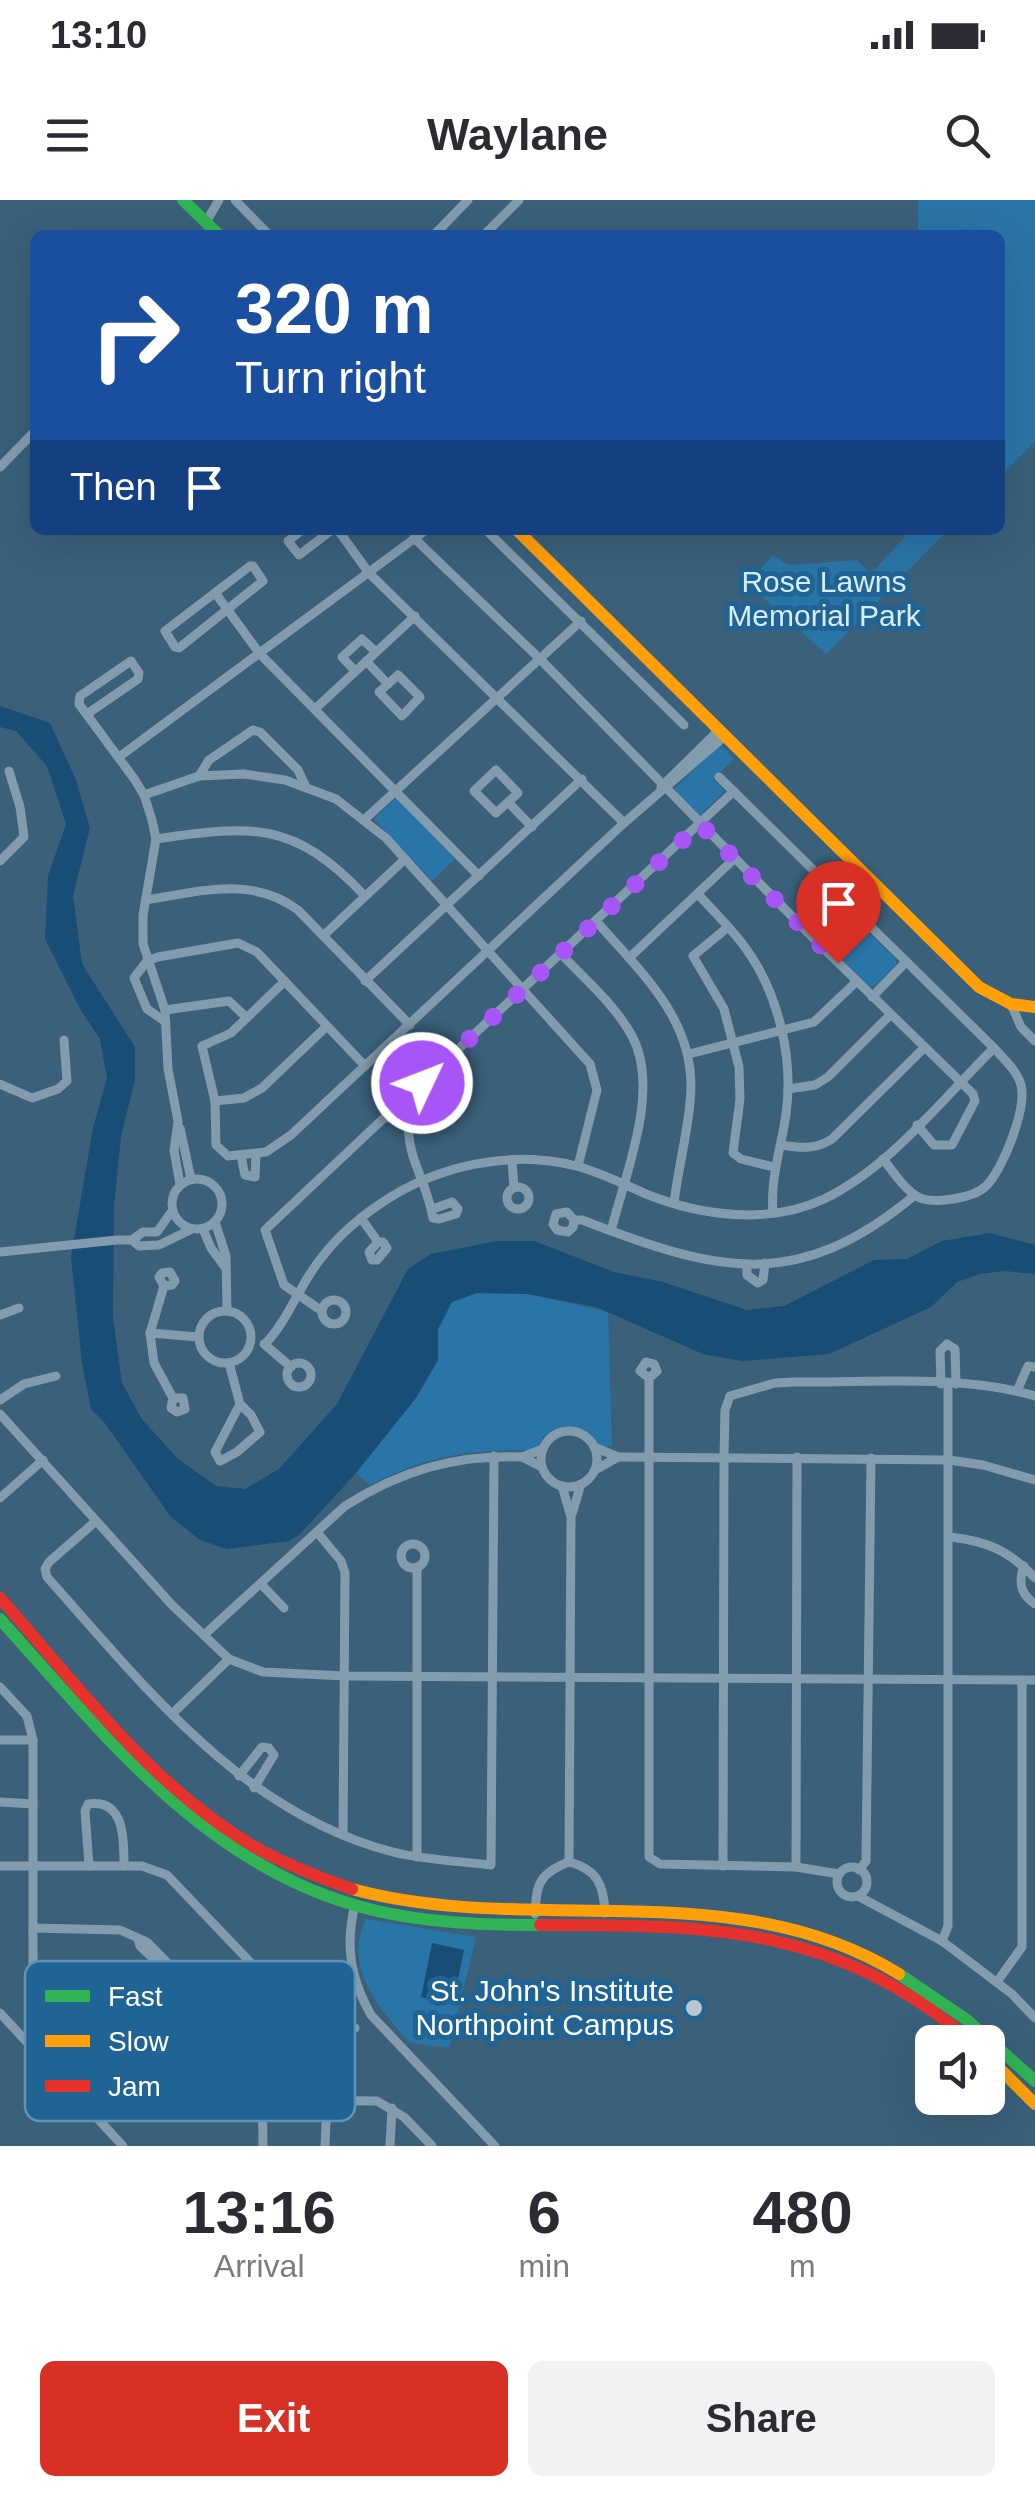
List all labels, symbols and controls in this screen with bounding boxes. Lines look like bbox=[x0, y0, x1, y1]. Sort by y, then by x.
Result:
text: 13:10 bbox=[50, 14, 147, 56]
icon: menu bbox=[40, 108, 95, 163]
icon: search bbox=[940, 108, 995, 163]
text: Waylane bbox=[427, 109, 608, 160]
icon: right bbox=[70, 270, 200, 400]
text: 320 m bbox=[235, 270, 433, 348]
text: Turn right bbox=[235, 352, 426, 403]
icon: arrive bbox=[177, 460, 232, 515]
text: Then bbox=[70, 466, 157, 508]
park label: Rose Lawns Memorial Park bbox=[727, 565, 922, 632]
pin bbox=[796, 861, 881, 964]
icon: arrive bbox=[811, 876, 866, 931]
position arrow bbox=[370, 1031, 474, 1135]
legend bbox=[25, 1961, 355, 2121]
place label: St. John's Institute Northpoint Campus bbox=[416, 1974, 674, 2041]
text: Fast bbox=[108, 1981, 163, 2012]
marker: St. John's Institute Northpoint Campus bbox=[683, 1997, 705, 2019]
map controls bbox=[915, 2025, 1005, 2115]
button: sound bbox=[915, 2025, 1005, 2115]
text: Slow bbox=[108, 2026, 169, 2057]
text: Jam bbox=[108, 2071, 161, 2102]
text: 13:16 bbox=[182, 2179, 336, 2246]
text: 6 bbox=[527, 2179, 561, 2246]
text: 480 bbox=[752, 2179, 853, 2246]
text: Arrival bbox=[214, 2248, 305, 2284]
text: min bbox=[518, 2248, 570, 2284]
text: m bbox=[789, 2248, 816, 2284]
button: Exit bbox=[40, 2361, 508, 2476]
button: Share bbox=[528, 2361, 995, 2476]

